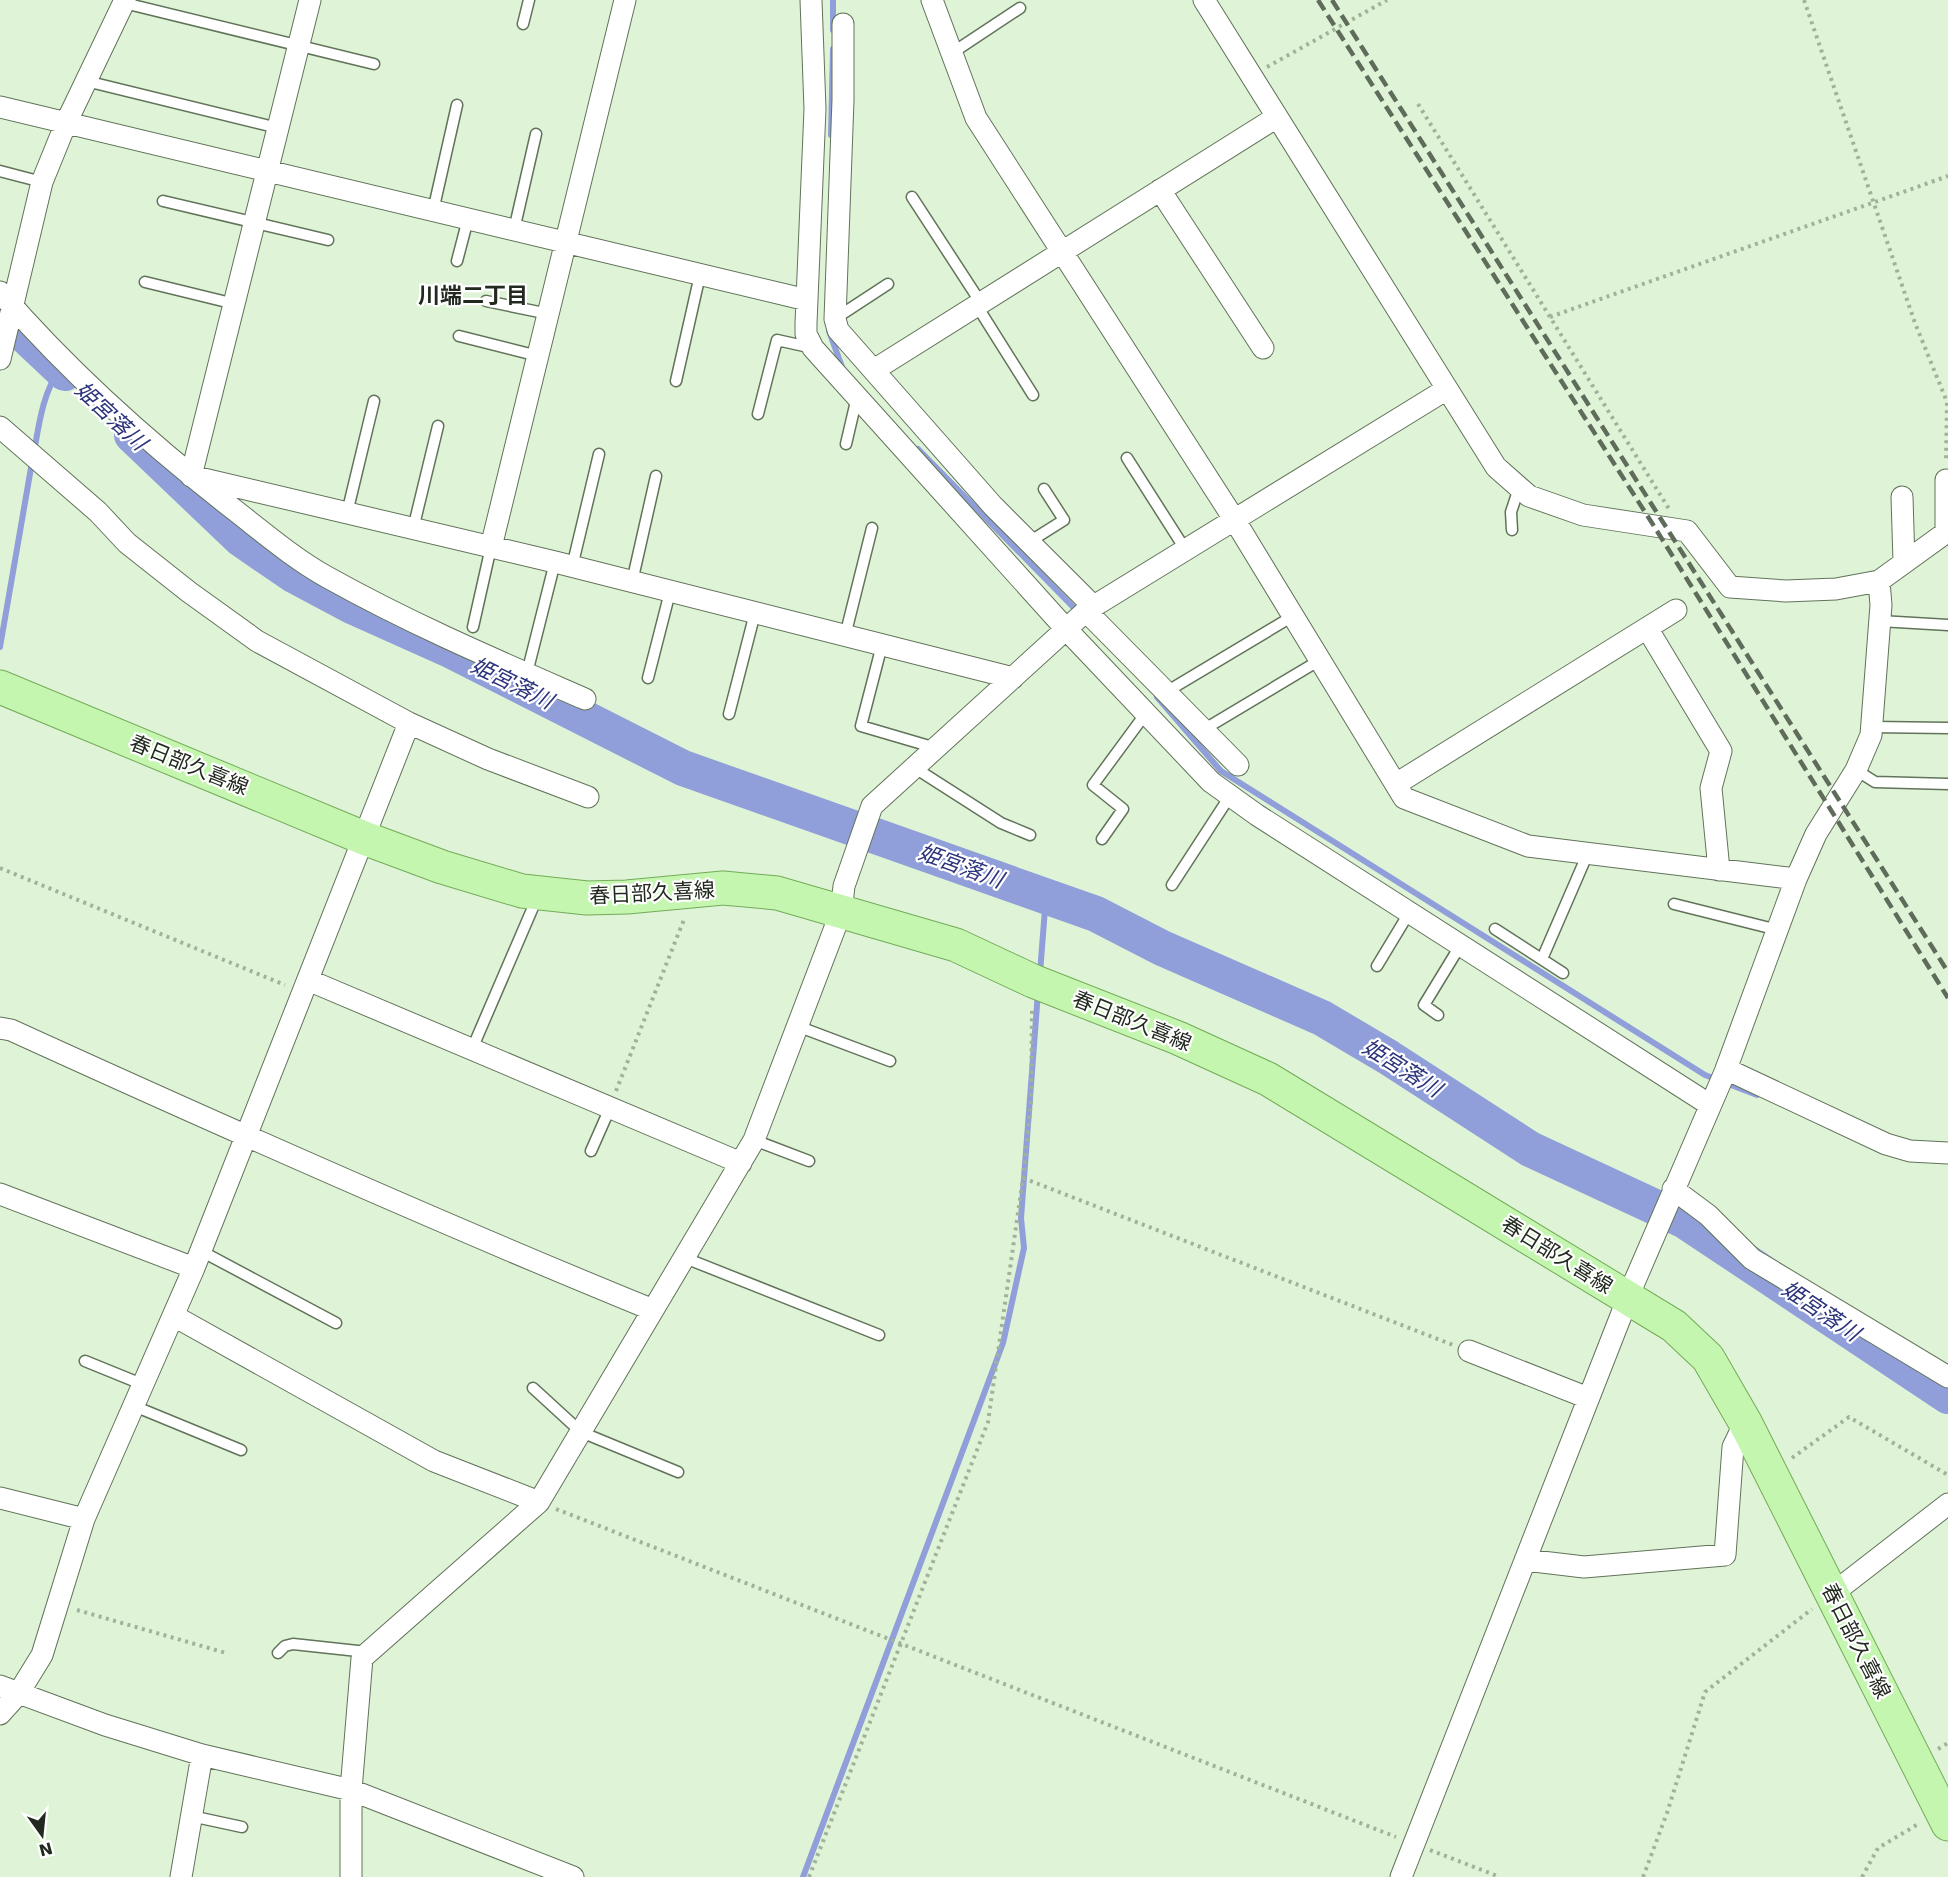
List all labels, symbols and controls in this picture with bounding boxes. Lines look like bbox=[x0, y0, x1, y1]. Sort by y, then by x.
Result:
district label: 川端二丁目 bbox=[418, 283, 528, 308]
water label: 姫宮落川 bbox=[70, 377, 153, 457]
water label: 姫宮落川 bbox=[467, 652, 559, 714]
street label: 春日部久喜線 bbox=[126, 730, 252, 800]
water label: 姫宮落川 bbox=[915, 839, 1008, 893]
street label: 春日部久喜線 bbox=[588, 878, 716, 908]
street label: 春日部久喜線 bbox=[1069, 986, 1195, 1056]
water label: 姫宮落川 bbox=[1358, 1034, 1448, 1103]
street label: 春日部久喜線 bbox=[1497, 1211, 1617, 1299]
water label: 姫宮落川 bbox=[1778, 1276, 1866, 1347]
street label: 春日部久喜線 bbox=[1817, 1579, 1895, 1703]
north arrow bbox=[12, 1805, 72, 1865]
text: N bbox=[37, 1838, 55, 1860]

